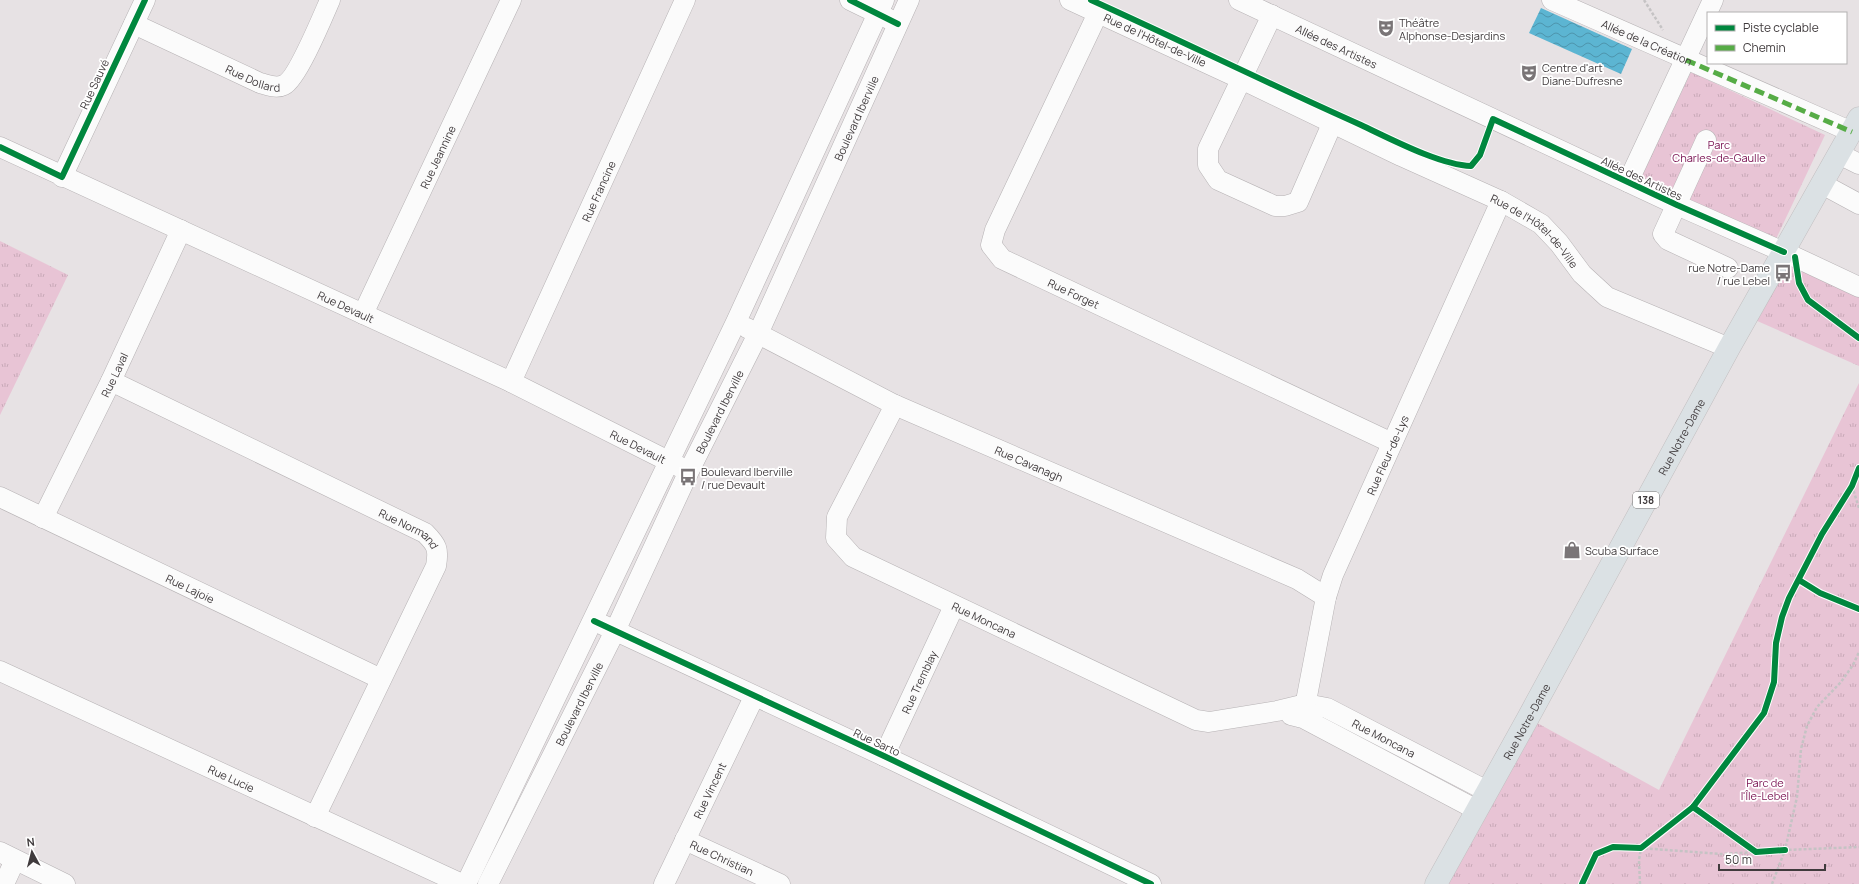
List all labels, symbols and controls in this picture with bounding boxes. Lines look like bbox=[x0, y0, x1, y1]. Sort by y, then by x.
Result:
street label: Rue de l'Hôtel-de-Ville bbox=[1102, 9, 1210, 70]
legend bbox=[1707, 12, 1847, 64]
place label: Théâtre Alphonse-Desjardins bbox=[1399, 15, 1505, 43]
street label: Allée de la Création bbox=[1599, 15, 1695, 68]
theatre icon: Théâtre Alphonse-Desjardins bbox=[1376, 18, 1396, 38]
text: Piste cyclable bbox=[1743, 19, 1819, 36]
street label: Allée des Artistes bbox=[1294, 20, 1380, 71]
text: Chemin bbox=[1743, 39, 1786, 56]
street label: Rue Sauvé bbox=[76, 56, 112, 111]
place label: Centre d'art Diane-Dufresne bbox=[1542, 60, 1623, 88]
street label: Rue Dollard bbox=[223, 61, 280, 94]
theatre icon: Centre d'art Diane-Dufresne bbox=[1519, 63, 1539, 83]
street label: Boulevard Iberville bbox=[830, 72, 882, 163]
street label: Rue Jeannine bbox=[416, 122, 459, 191]
park label: Parc Charles-de-Gaulle bbox=[1672, 137, 1766, 165]
street label: Allée des Artistes bbox=[1599, 153, 1685, 204]
street label: Rue Francine bbox=[578, 157, 619, 224]
street label: Rue de l'Hôtel-de-Ville bbox=[1489, 190, 1583, 271]
place label: rue Notre-Dame / rue Lebel bbox=[1688, 260, 1771, 288]
bus stop icon: rue Notre-Dame / rue Lebel bbox=[1773, 263, 1793, 283]
street label: Rue Forget bbox=[1046, 274, 1102, 311]
street label: Rue Devault bbox=[315, 287, 377, 326]
street label: Rue Laval bbox=[97, 350, 131, 399]
street label: Boulevard Iberville bbox=[692, 367, 747, 456]
street label: Rue Notre-Dame bbox=[1654, 395, 1708, 477]
street label: Rue Fleur-de-Lys bbox=[1362, 412, 1412, 497]
street label: Rue Devault bbox=[608, 426, 669, 466]
street label: Rue Cavanagh bbox=[993, 442, 1066, 484]
place label: Boulevard Iberville / rue Devault bbox=[701, 464, 793, 492]
bus stop icon: Boulevard Iberville / rue Devault bbox=[678, 467, 698, 487]
road number: 138 bbox=[1633, 492, 1659, 508]
street label: Rue Normand bbox=[377, 504, 443, 551]
shop icon: Scuba Surface bbox=[1562, 540, 1582, 560]
place label: Scuba Surface bbox=[1585, 543, 1659, 558]
street label: Rue Lajoie bbox=[164, 570, 218, 606]
street label: Rue Moncana bbox=[950, 598, 1019, 641]
street label: Rue Tremblay bbox=[897, 647, 940, 716]
street label: Boulevard Iberville bbox=[551, 659, 606, 748]
street label: Rue Notre-Dame bbox=[1499, 680, 1553, 762]
street label: Rue Moncana bbox=[1350, 715, 1418, 760]
street label: Rue Sarto bbox=[851, 725, 903, 759]
street label: Rue Vincent bbox=[689, 760, 729, 821]
street label: Rue Lucie bbox=[206, 761, 258, 795]
park label: Parc de l'Île-Lebel bbox=[1741, 775, 1789, 803]
north arrow bbox=[12, 832, 52, 872]
text: N bbox=[26, 834, 36, 850]
street label: Rue Christian bbox=[688, 836, 756, 878]
scale bar bbox=[1719, 846, 1825, 872]
text: 50 m bbox=[1725, 851, 1752, 868]

